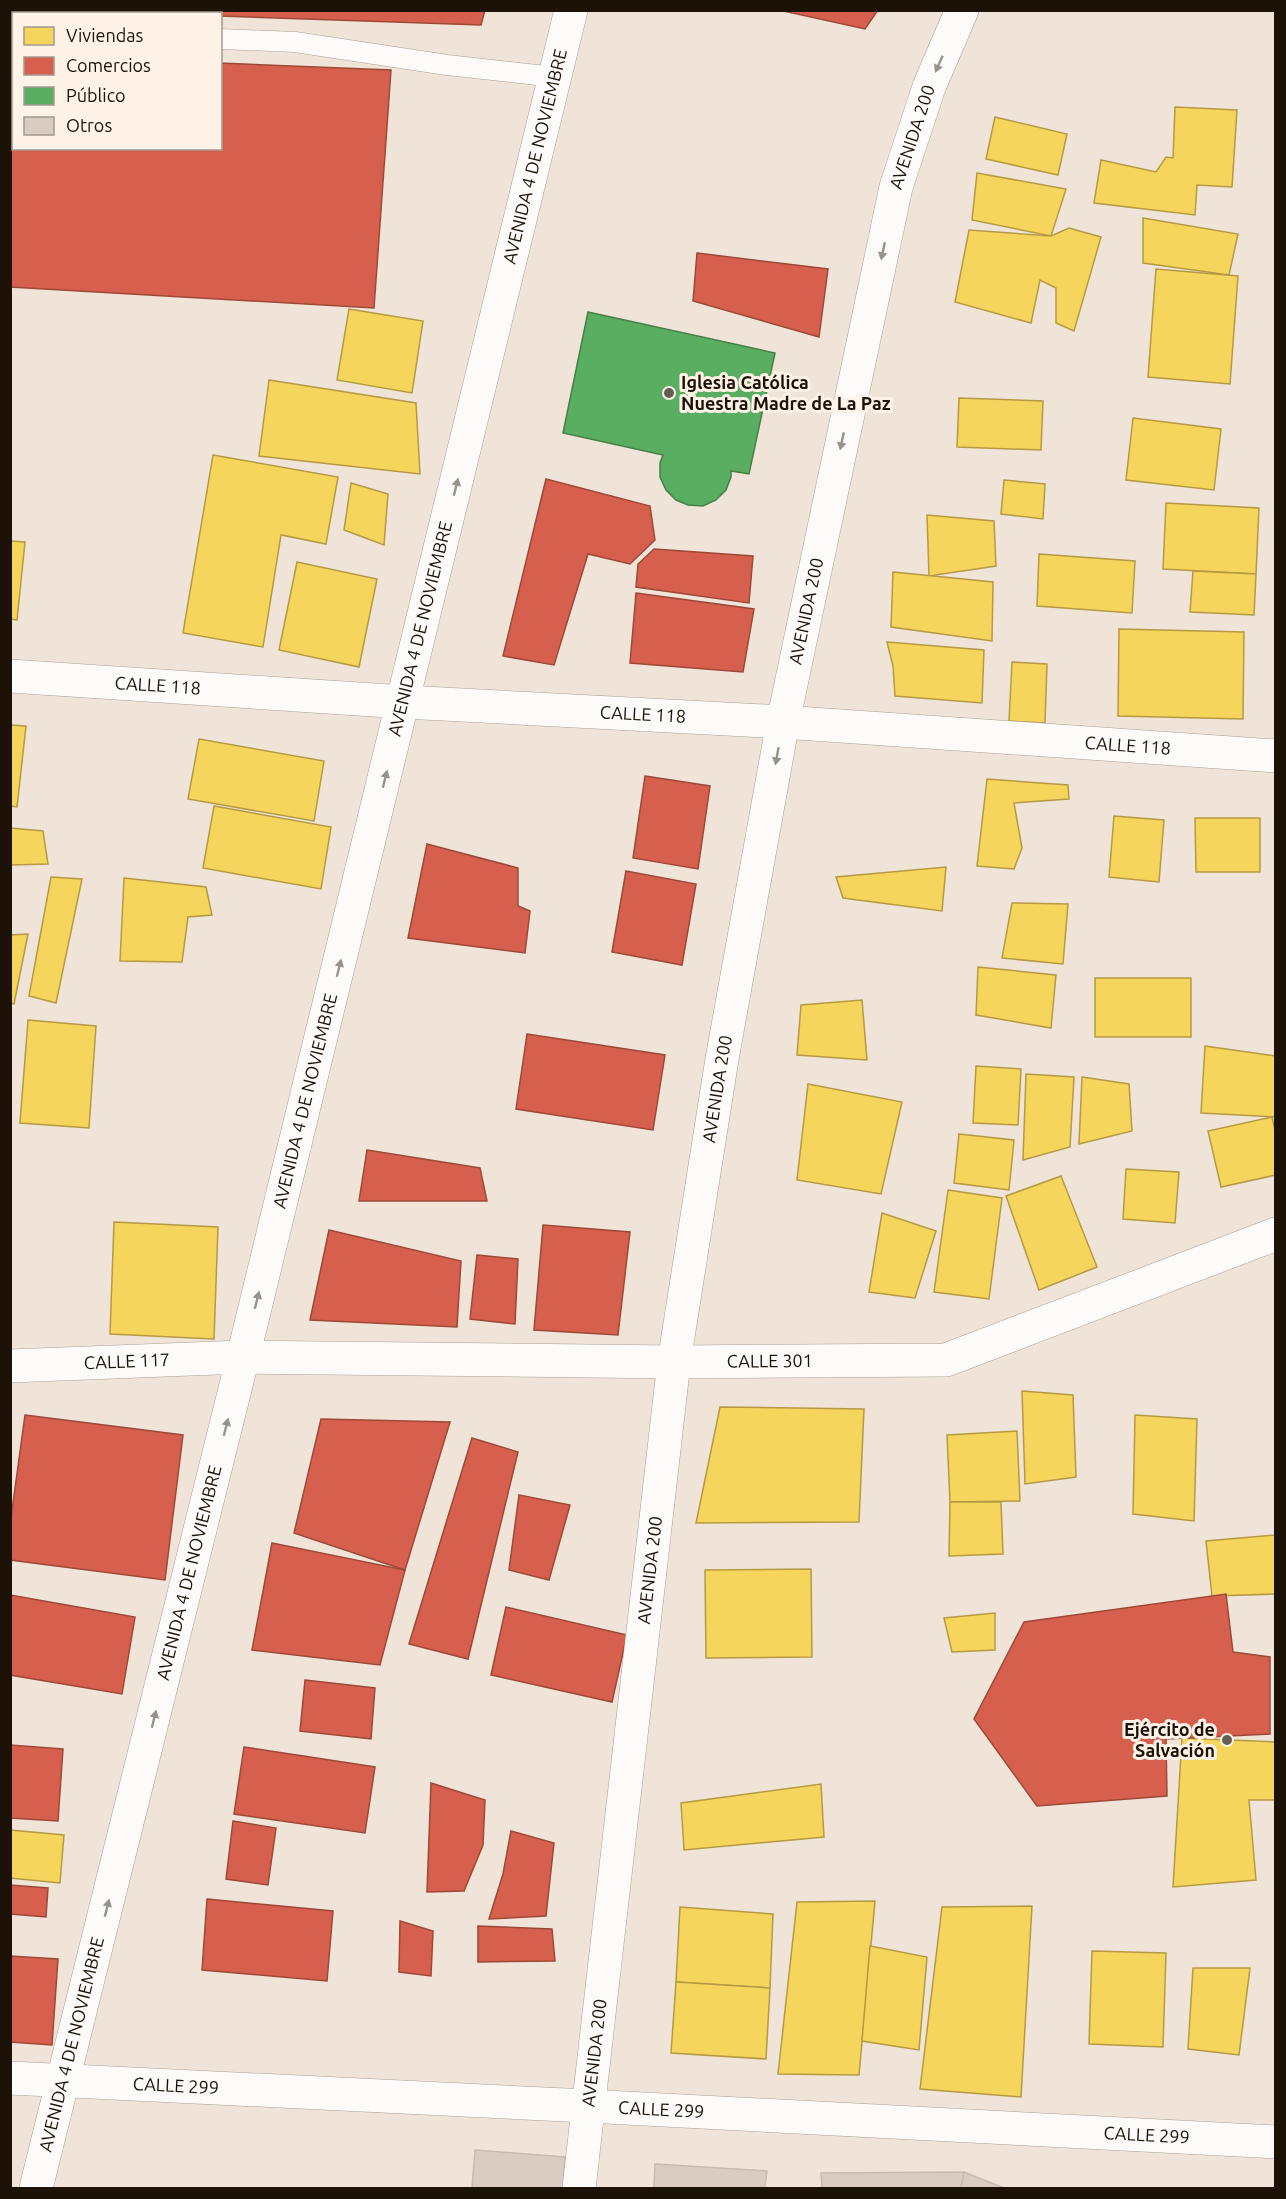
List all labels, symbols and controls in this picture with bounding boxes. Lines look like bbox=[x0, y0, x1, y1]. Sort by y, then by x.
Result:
legend bbox=[12, 12, 222, 150]
text: Viviendas bbox=[66, 25, 143, 45]
street label: AVENIDA 4 DE NOVIEMBRE bbox=[499, 47, 570, 266]
text: Comercios bbox=[66, 55, 151, 75]
one-way arrow bbox=[934, 56, 943, 73]
street label: AVENIDA 200 bbox=[885, 82, 938, 192]
text: Público bbox=[66, 85, 126, 105]
text: Otros bbox=[66, 115, 112, 135]
one-way arrow bbox=[878, 241, 887, 260]
place label: Iglesia Católica Nuestra Madre de La Paz bbox=[681, 372, 891, 413]
marker: Iglesia Católica Nuestra Madre de La Paz bbox=[662, 386, 676, 400]
one-way arrow bbox=[837, 432, 847, 451]
one-way arrow bbox=[452, 478, 462, 497]
street label: AVENIDA 4 DE NOVIEMBRE bbox=[384, 519, 455, 738]
street label: AVENIDA 200 bbox=[784, 556, 826, 666]
street label: CALLE 118 bbox=[114, 672, 201, 698]
street label: CALLE 118 bbox=[599, 701, 686, 726]
street label: CALLE 118 bbox=[1084, 732, 1172, 758]
one-way arrow bbox=[772, 746, 781, 765]
one-way arrow bbox=[381, 770, 391, 788]
one-way arrow bbox=[334, 959, 344, 977]
street label: AVENIDA 4 DE NOVIEMBRE bbox=[269, 991, 340, 1210]
street label: AVENIDA 200 bbox=[698, 1033, 735, 1144]
one-way arrow bbox=[253, 1291, 263, 1310]
street label: CALLE 117 bbox=[83, 1349, 170, 1372]
street label: CALLE 301 bbox=[727, 1350, 813, 1371]
one-way arrow bbox=[222, 1418, 231, 1436]
street label: AVENIDA 4 DE NOVIEMBRE bbox=[152, 1463, 225, 1682]
street label: AVENIDA 200 bbox=[633, 1515, 665, 1625]
one-way arrow bbox=[149, 1709, 159, 1728]
place label: Ejército de Salvación bbox=[1124, 1719, 1215, 1760]
marker: Ejército de Salvación bbox=[1220, 1733, 1234, 1747]
one-way arrow bbox=[102, 1899, 112, 1917]
street label: AVENIDA 4 DE NOVIEMBRE bbox=[34, 1935, 107, 2154]
street label: AVENIDA 200 bbox=[577, 1998, 610, 2108]
street label: CALLE 299 bbox=[132, 2073, 219, 2097]
street label: CALLE 299 bbox=[618, 2097, 705, 2121]
street label: CALLE 299 bbox=[1103, 2122, 1190, 2146]

